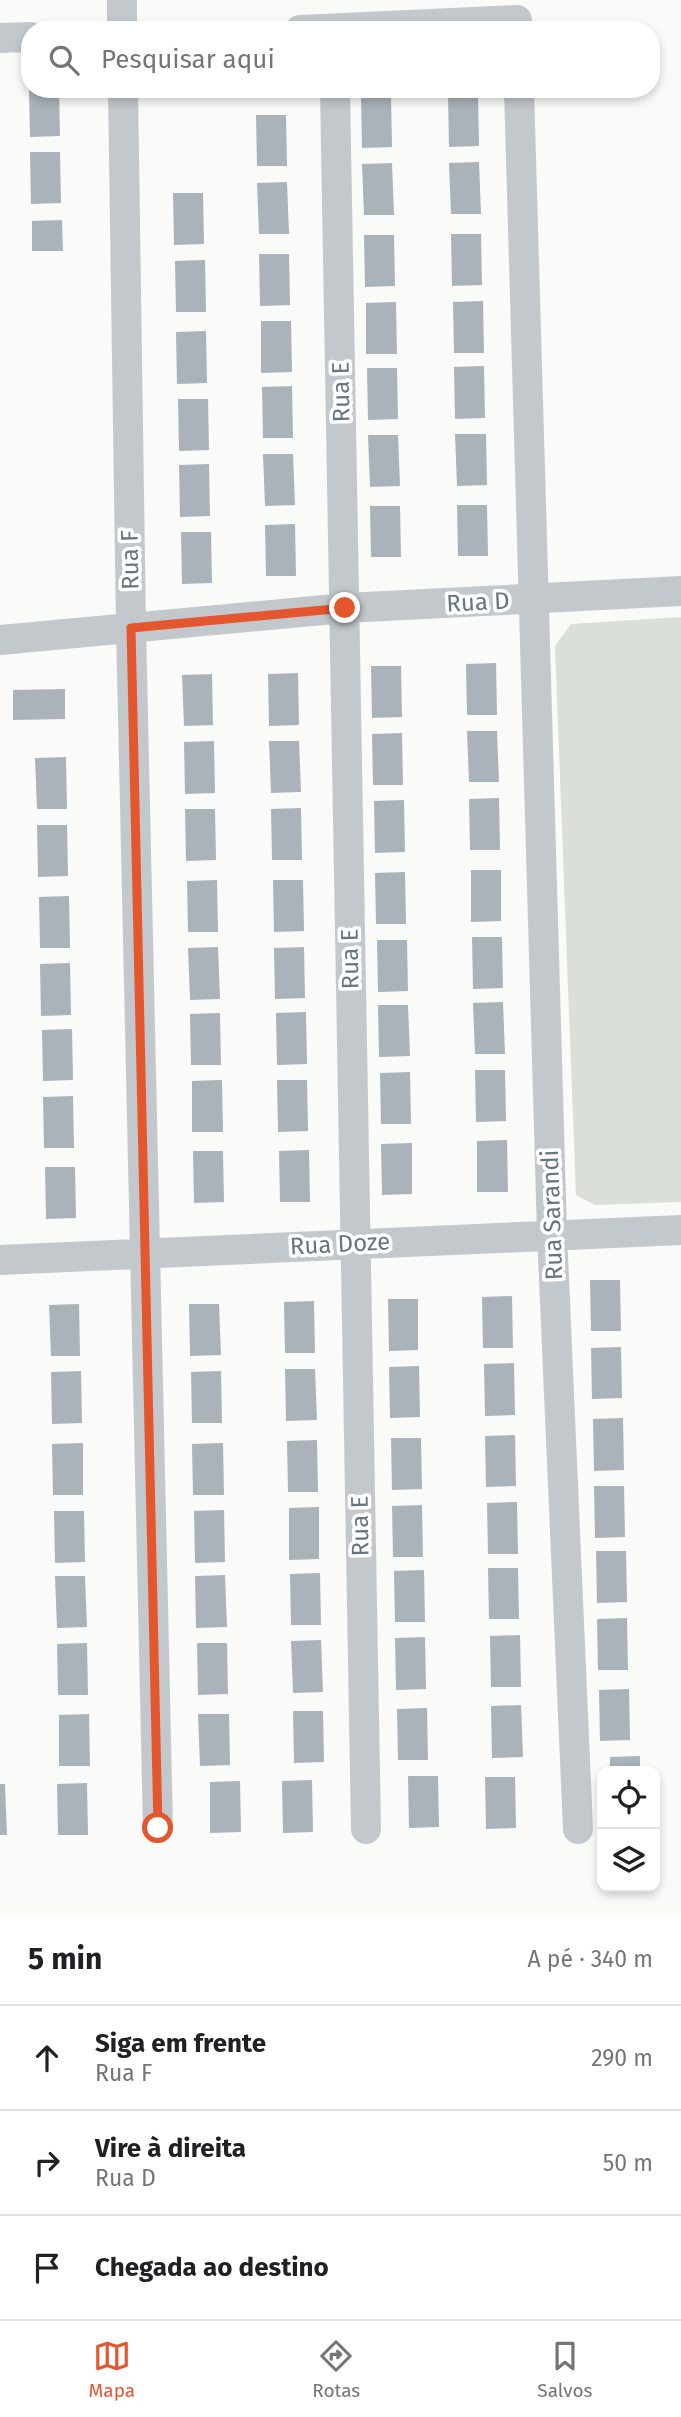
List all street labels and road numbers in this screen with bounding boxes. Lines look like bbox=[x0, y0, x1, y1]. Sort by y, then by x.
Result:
street label: Rua E bbox=[326, 361, 356, 423]
street label: Rua F bbox=[115, 530, 145, 590]
street label: Rua D bbox=[446, 586, 510, 618]
street label: Rua E bbox=[335, 928, 365, 990]
street label: Rua Sarandi bbox=[536, 1149, 568, 1281]
street label: Rua Doze bbox=[289, 1227, 391, 1261]
street label: Rua E bbox=[345, 1495, 375, 1557]

